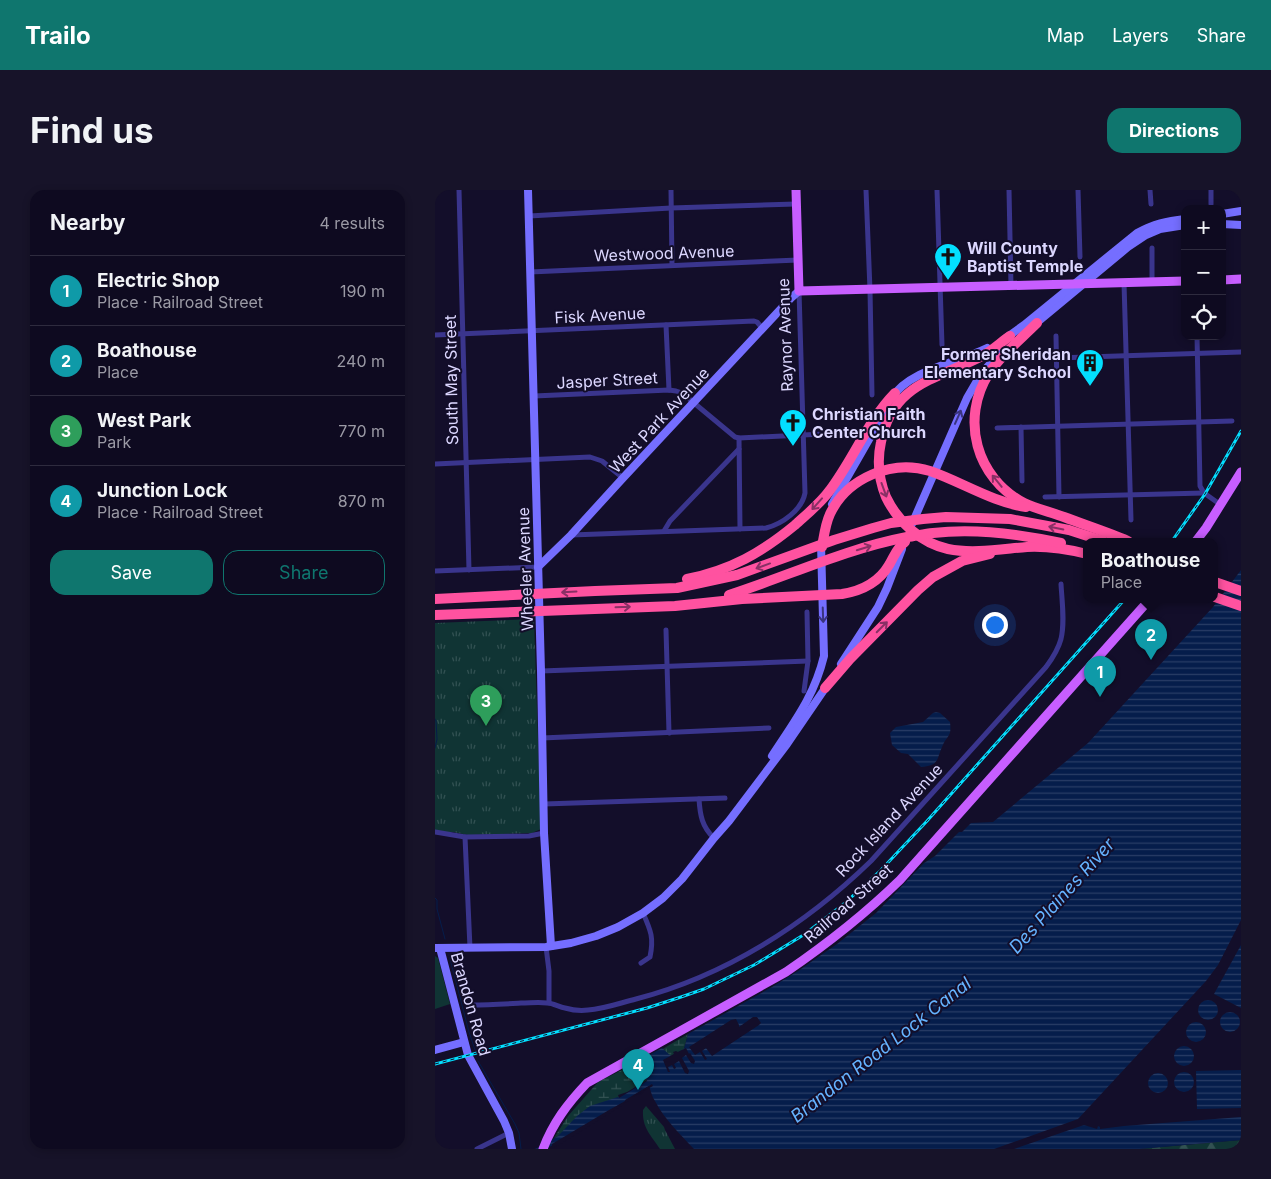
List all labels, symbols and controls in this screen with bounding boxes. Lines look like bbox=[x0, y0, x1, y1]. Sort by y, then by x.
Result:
text: Trailo bbox=[25, 21, 91, 50]
text: Map bbox=[1047, 25, 1084, 46]
text: Layers bbox=[1112, 25, 1169, 46]
text: Share bbox=[1197, 25, 1246, 46]
button: Directions bbox=[1107, 108, 1241, 153]
text: Find us bbox=[30, 109, 154, 151]
map controls bbox=[1181, 205, 1226, 340]
button: + bbox=[1181, 205, 1226, 250]
text: Nearby bbox=[50, 210, 125, 235]
text: 4 results bbox=[320, 213, 385, 233]
place label: Will County Baptist Temple bbox=[967, 238, 1083, 276]
street label: Westwood Avenue bbox=[593, 241, 735, 265]
church icon: Will County Baptist Temple bbox=[933, 242, 963, 281]
button: − bbox=[1181, 250, 1226, 295]
text: Electric Shop bbox=[97, 269, 220, 292]
street label: Raynor Avenue bbox=[773, 278, 797, 392]
text: 1 bbox=[63, 281, 69, 301]
text: 190 m bbox=[340, 281, 385, 301]
text: Place · Railroad Street bbox=[97, 292, 263, 312]
button: locate bbox=[1181, 295, 1226, 340]
street label: Fisk Avenue bbox=[554, 303, 646, 327]
street label: South May Street bbox=[440, 315, 462, 445]
text: Boathouse bbox=[97, 339, 197, 362]
place label: Former Sheridan Elementary School bbox=[924, 344, 1071, 382]
building icon: Former Sheridan Elementary School bbox=[1075, 348, 1105, 387]
text: 2 bbox=[61, 351, 71, 371]
text: 240 m bbox=[337, 351, 385, 371]
text: Place bbox=[97, 362, 139, 382]
street label: West Park Avenue bbox=[605, 363, 713, 477]
street label: Jasper Street bbox=[556, 367, 658, 393]
place label: Christian Faith Center Church bbox=[812, 404, 926, 442]
church icon: Christian Faith Center Church bbox=[778, 408, 808, 447]
text: West Park bbox=[97, 409, 191, 432]
one-way arrow bbox=[954, 410, 964, 425]
text: 3 bbox=[61, 421, 71, 441]
text: 770 m bbox=[338, 421, 385, 441]
text: Park bbox=[97, 432, 131, 452]
one-way arrow bbox=[991, 475, 1002, 488]
text: Junction Lock bbox=[97, 479, 228, 502]
one-way arrow bbox=[880, 482, 889, 498]
text: 4 bbox=[61, 491, 71, 511]
text: 870 m bbox=[338, 491, 385, 511]
one-way arrow bbox=[812, 497, 824, 510]
text: Place · Railroad Street bbox=[97, 502, 263, 522]
street label: Wheeler Avenue bbox=[513, 507, 537, 631]
one-way arrow bbox=[1049, 523, 1065, 532]
popup bbox=[1083, 538, 1218, 603]
one-way arrow bbox=[855, 543, 871, 553]
text: Boathouse bbox=[1101, 549, 1200, 572]
button: Save bbox=[50, 550, 213, 595]
button: Share bbox=[223, 550, 385, 595]
one-way arrow bbox=[756, 562, 772, 571]
text: Place bbox=[1101, 572, 1142, 592]
one-way arrow bbox=[561, 587, 577, 596]
one-way arrow bbox=[615, 602, 631, 612]
one-way arrow bbox=[818, 607, 828, 623]
your location bbox=[982, 612, 1008, 638]
pin: 2 bbox=[1135, 619, 1167, 660]
one-way arrow bbox=[876, 621, 888, 633]
pin: 1 bbox=[1084, 656, 1116, 697]
pin: 3 bbox=[470, 685, 502, 726]
street label: Rock Island Avenue bbox=[831, 759, 947, 881]
water label: Des Plaines River bbox=[1004, 833, 1120, 958]
street label: Railroad Street bbox=[800, 859, 896, 947]
street label: Brandon Road bbox=[447, 950, 495, 1058]
water label: Brandon Road Lock Canal bbox=[786, 972, 976, 1127]
pin: 4 bbox=[622, 1049, 654, 1090]

